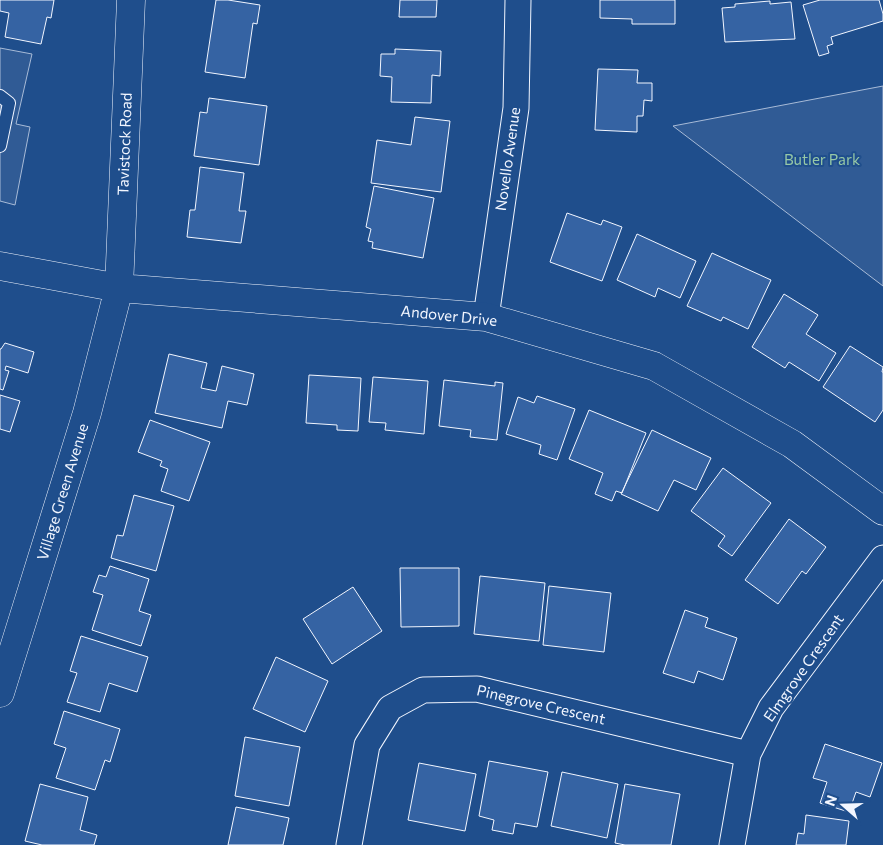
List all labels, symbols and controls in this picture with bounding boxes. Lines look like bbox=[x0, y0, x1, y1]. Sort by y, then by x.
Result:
street label: Tavistock Road bbox=[113, 92, 135, 196]
street label: Novello Avenue bbox=[491, 106, 523, 212]
park label: Butler Park bbox=[784, 150, 860, 168]
street label: Andover Drive bbox=[400, 301, 498, 329]
street label: Village Green Avenue bbox=[33, 421, 91, 562]
street label: Elmgrove Crescent bbox=[759, 610, 847, 725]
street label: Pinegrove Crescent bbox=[475, 680, 607, 728]
north arrow bbox=[818, 780, 868, 830]
text: N bbox=[821, 793, 840, 808]

